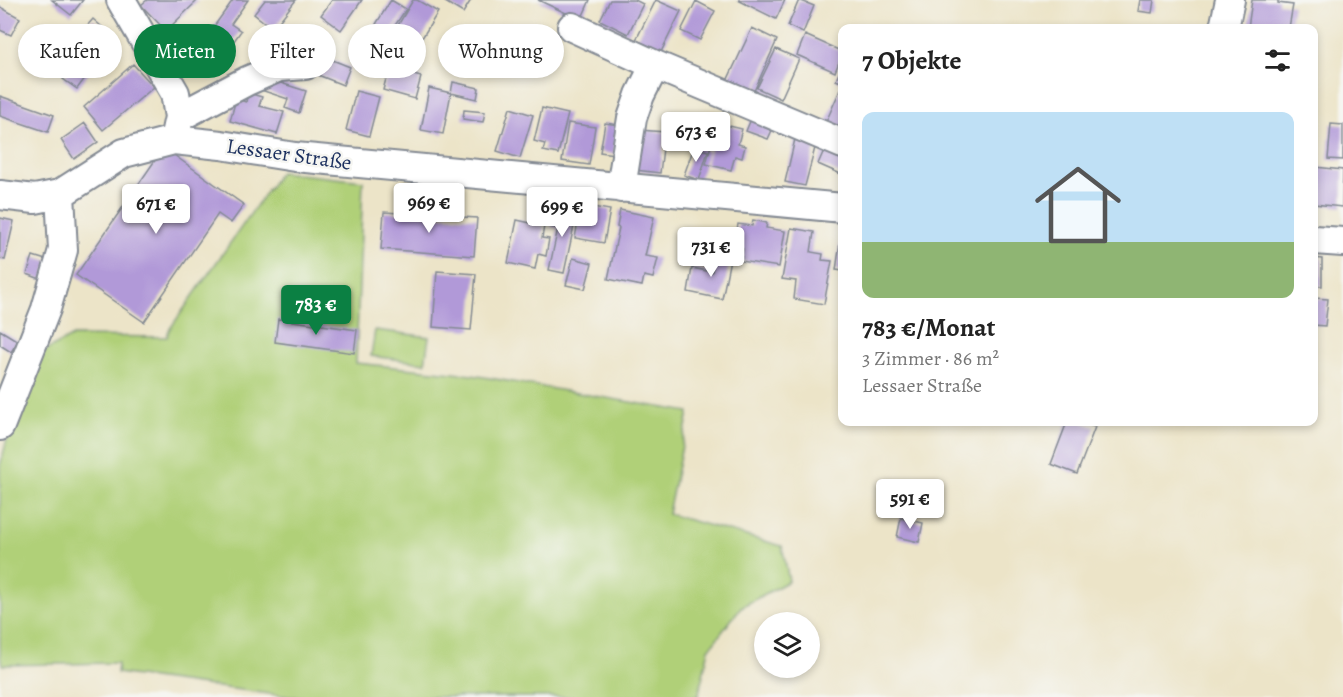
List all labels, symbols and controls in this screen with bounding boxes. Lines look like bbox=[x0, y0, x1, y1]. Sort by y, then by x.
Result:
chip: Kaufen bbox=[18, 24, 122, 78]
chip: Mieten bbox=[134, 24, 236, 78]
chip: Filter bbox=[248, 24, 336, 78]
chip: Neu bbox=[348, 24, 426, 78]
chip: Wohnung bbox=[438, 24, 564, 78]
text: 7 Objekte bbox=[862, 43, 962, 78]
icon: filters bbox=[1261, 44, 1294, 77]
pin: 673 € bbox=[654, 112, 738, 163]
text: 673 € bbox=[675, 118, 717, 145]
street label: Lessaer Straße bbox=[225, 131, 353, 177]
icon: home bbox=[1024, 151, 1132, 259]
pin: 969 € bbox=[387, 183, 471, 234]
pin: 671 € bbox=[114, 184, 198, 235]
pin: 699 € bbox=[520, 187, 604, 238]
text: 969 € bbox=[408, 189, 450, 216]
text: 671 € bbox=[136, 190, 176, 217]
text: 699 € bbox=[541, 193, 583, 220]
pin: 731 € bbox=[669, 227, 753, 278]
text: 731 € bbox=[691, 233, 731, 260]
pin: 783 € bbox=[274, 285, 358, 336]
text: 783 € bbox=[295, 291, 337, 318]
text: 783 €/Monat bbox=[862, 310, 995, 345]
text: 3 Zimmer · 86 m² bbox=[862, 345, 999, 372]
text: Lessaer Straße bbox=[862, 372, 982, 399]
pin: 591 € bbox=[868, 479, 952, 530]
text: 591 € bbox=[890, 485, 930, 512]
map controls bbox=[754, 612, 820, 678]
button: layers bbox=[754, 612, 820, 678]

